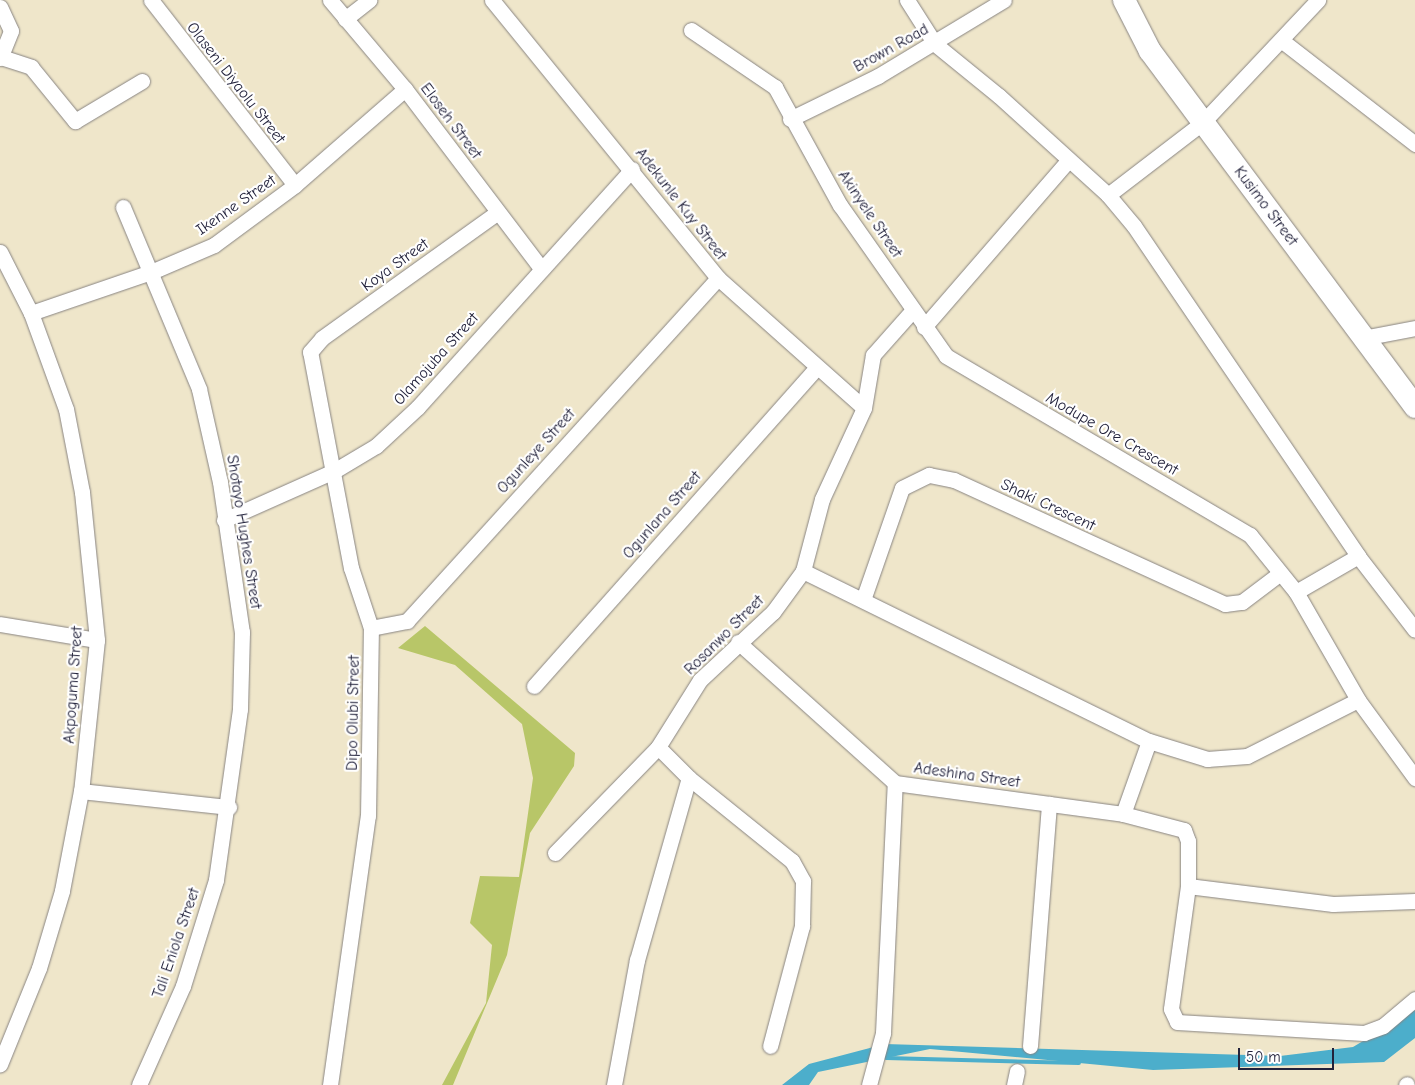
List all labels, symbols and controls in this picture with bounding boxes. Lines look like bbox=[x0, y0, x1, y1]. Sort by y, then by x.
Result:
street label: Olaseni Diyaolu Street bbox=[183, 18, 289, 148]
street label: Brown Road bbox=[850, 20, 932, 76]
street label: Eloseh Street bbox=[416, 79, 486, 163]
street label: Adekunle Kuy Street bbox=[631, 144, 731, 264]
street label: Kusimo Street bbox=[1230, 162, 1302, 250]
street label: Akinyele Street bbox=[834, 167, 906, 261]
street label: Ikenne Street bbox=[192, 171, 280, 239]
street label: Koya Street bbox=[358, 234, 432, 296]
street label: Olamojuba Street bbox=[389, 309, 483, 409]
street label: Modupe Ore Crescent bbox=[1042, 388, 1182, 480]
street label: Ogunleye Street bbox=[493, 405, 579, 497]
street label: Shotayo Hughes Street bbox=[222, 454, 266, 610]
street label: Ogunlana Street bbox=[619, 467, 705, 563]
street label: Shaki Crescent bbox=[998, 475, 1098, 535]
street label: Rosanwo Street bbox=[680, 591, 768, 679]
street label: Akpoguma Street bbox=[59, 626, 87, 744]
street label: Dipo Olubi Street bbox=[342, 655, 364, 771]
street label: Adeshina Street bbox=[913, 758, 1021, 792]
street label: Tali Eniola Street bbox=[148, 885, 204, 1001]
scale bar bbox=[1240, 1038, 1336, 1070]
text: 50 m bbox=[1246, 1048, 1281, 1066]

